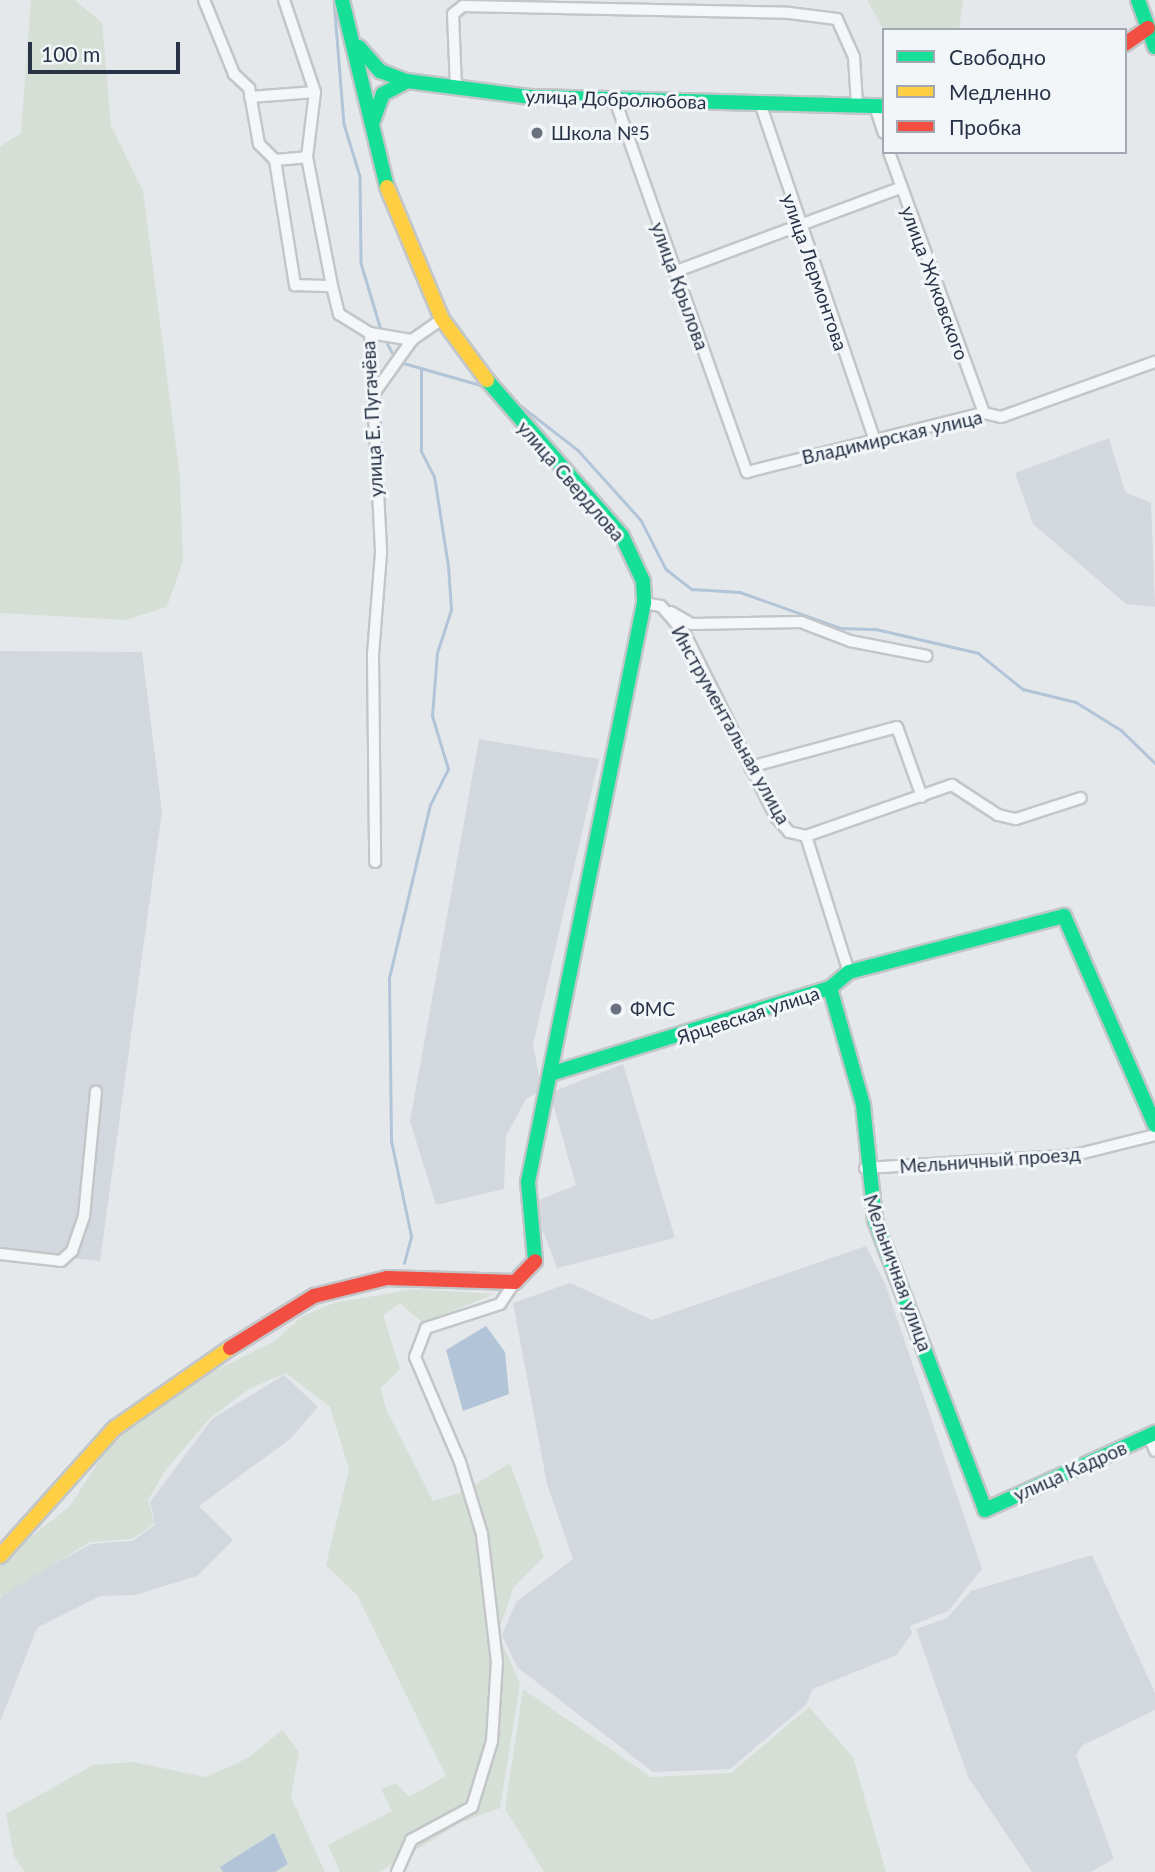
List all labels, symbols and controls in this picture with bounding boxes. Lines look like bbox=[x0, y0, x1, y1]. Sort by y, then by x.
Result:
scale bar bbox=[32, 28, 184, 72]
legend bbox=[882, 28, 1127, 154]
text: 100 m bbox=[41, 41, 100, 66]
text: Свободно bbox=[949, 44, 1046, 69]
text: Медленно bbox=[949, 79, 1051, 104]
street label: улица Добролюбова bbox=[525, 84, 707, 114]
text: Пробка bbox=[949, 114, 1022, 139]
place label: Школа №5 bbox=[551, 122, 650, 144]
marker: Школа №5 bbox=[529, 125, 545, 141]
street label: улица Лермонтова bbox=[777, 190, 853, 354]
street label: улица Жуковского bbox=[897, 203, 973, 363]
street label: улица Крылова bbox=[646, 219, 714, 353]
street label: улица Е. Пугачёва bbox=[357, 340, 387, 498]
street label: Владимирская улица bbox=[800, 405, 984, 469]
street label: улица Свердлова bbox=[513, 416, 629, 546]
street label: Инструментальная улица bbox=[667, 622, 795, 828]
street label: Ярцевская улица bbox=[674, 981, 822, 1049]
place label: ФМС bbox=[630, 998, 675, 1020]
marker: ФМС bbox=[608, 1001, 624, 1017]
street label: Мельничный проезд bbox=[899, 1142, 1081, 1178]
street label: Мельничная улица bbox=[859, 1191, 937, 1355]
street label: улица Кадров bbox=[1010, 1436, 1130, 1506]

